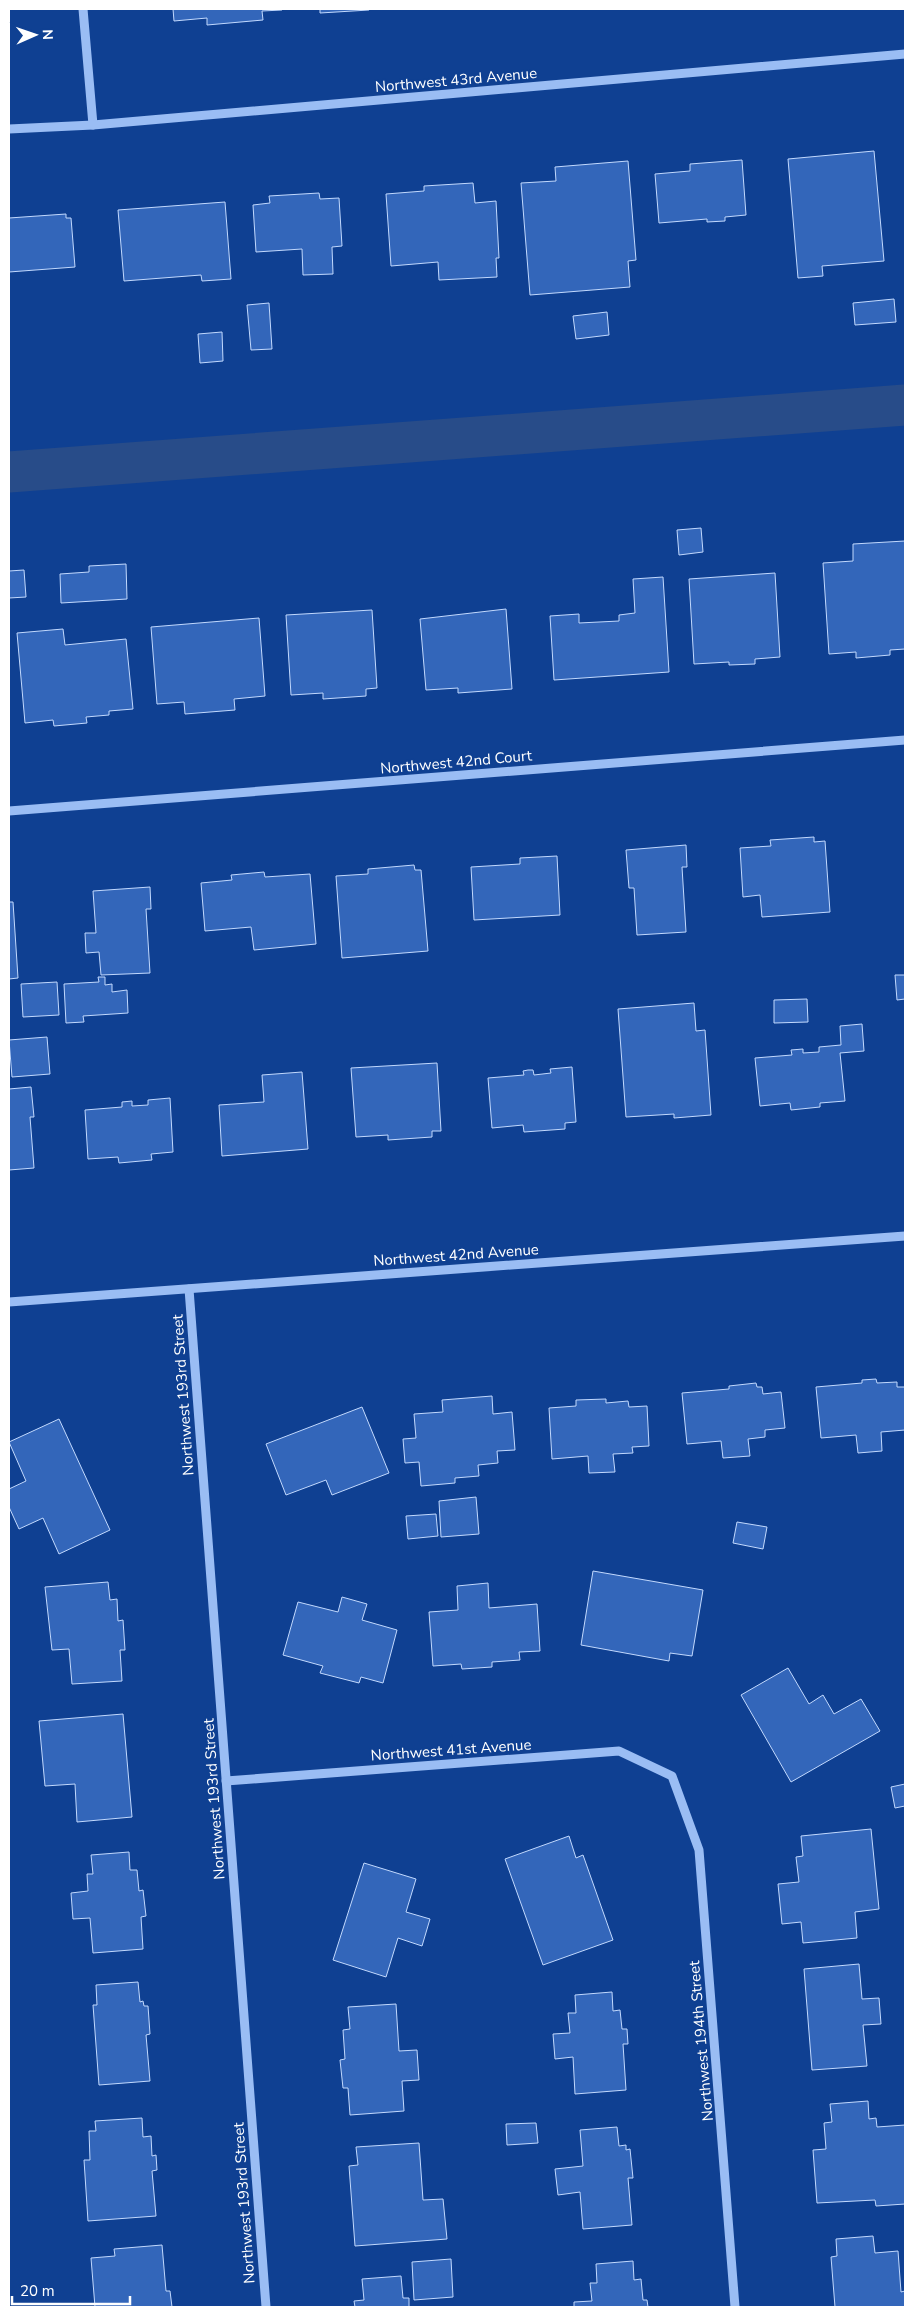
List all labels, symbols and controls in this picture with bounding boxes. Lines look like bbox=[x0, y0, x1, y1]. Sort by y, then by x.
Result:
north arrow bbox=[10, 10, 60, 60]
text: N bbox=[38, 29, 57, 40]
street label: Northwest 43rd Avenue bbox=[374, 63, 538, 97]
street label: Northwest 42nd Court bbox=[379, 745, 533, 779]
street label: Northwest 42nd Avenue bbox=[373, 1239, 539, 1271]
street label: Northwest 193rd Street bbox=[167, 1313, 199, 1476]
street label: Northwest 193rd Street bbox=[198, 1717, 230, 1880]
street label: Northwest 41st Avenue bbox=[370, 1734, 532, 1766]
street label: Northwest 194th Street bbox=[684, 1959, 718, 2122]
street label: Northwest 193rd Street bbox=[228, 2121, 260, 2284]
scale bar bbox=[12, 2274, 130, 2306]
text: 20 m bbox=[20, 2281, 55, 2301]

